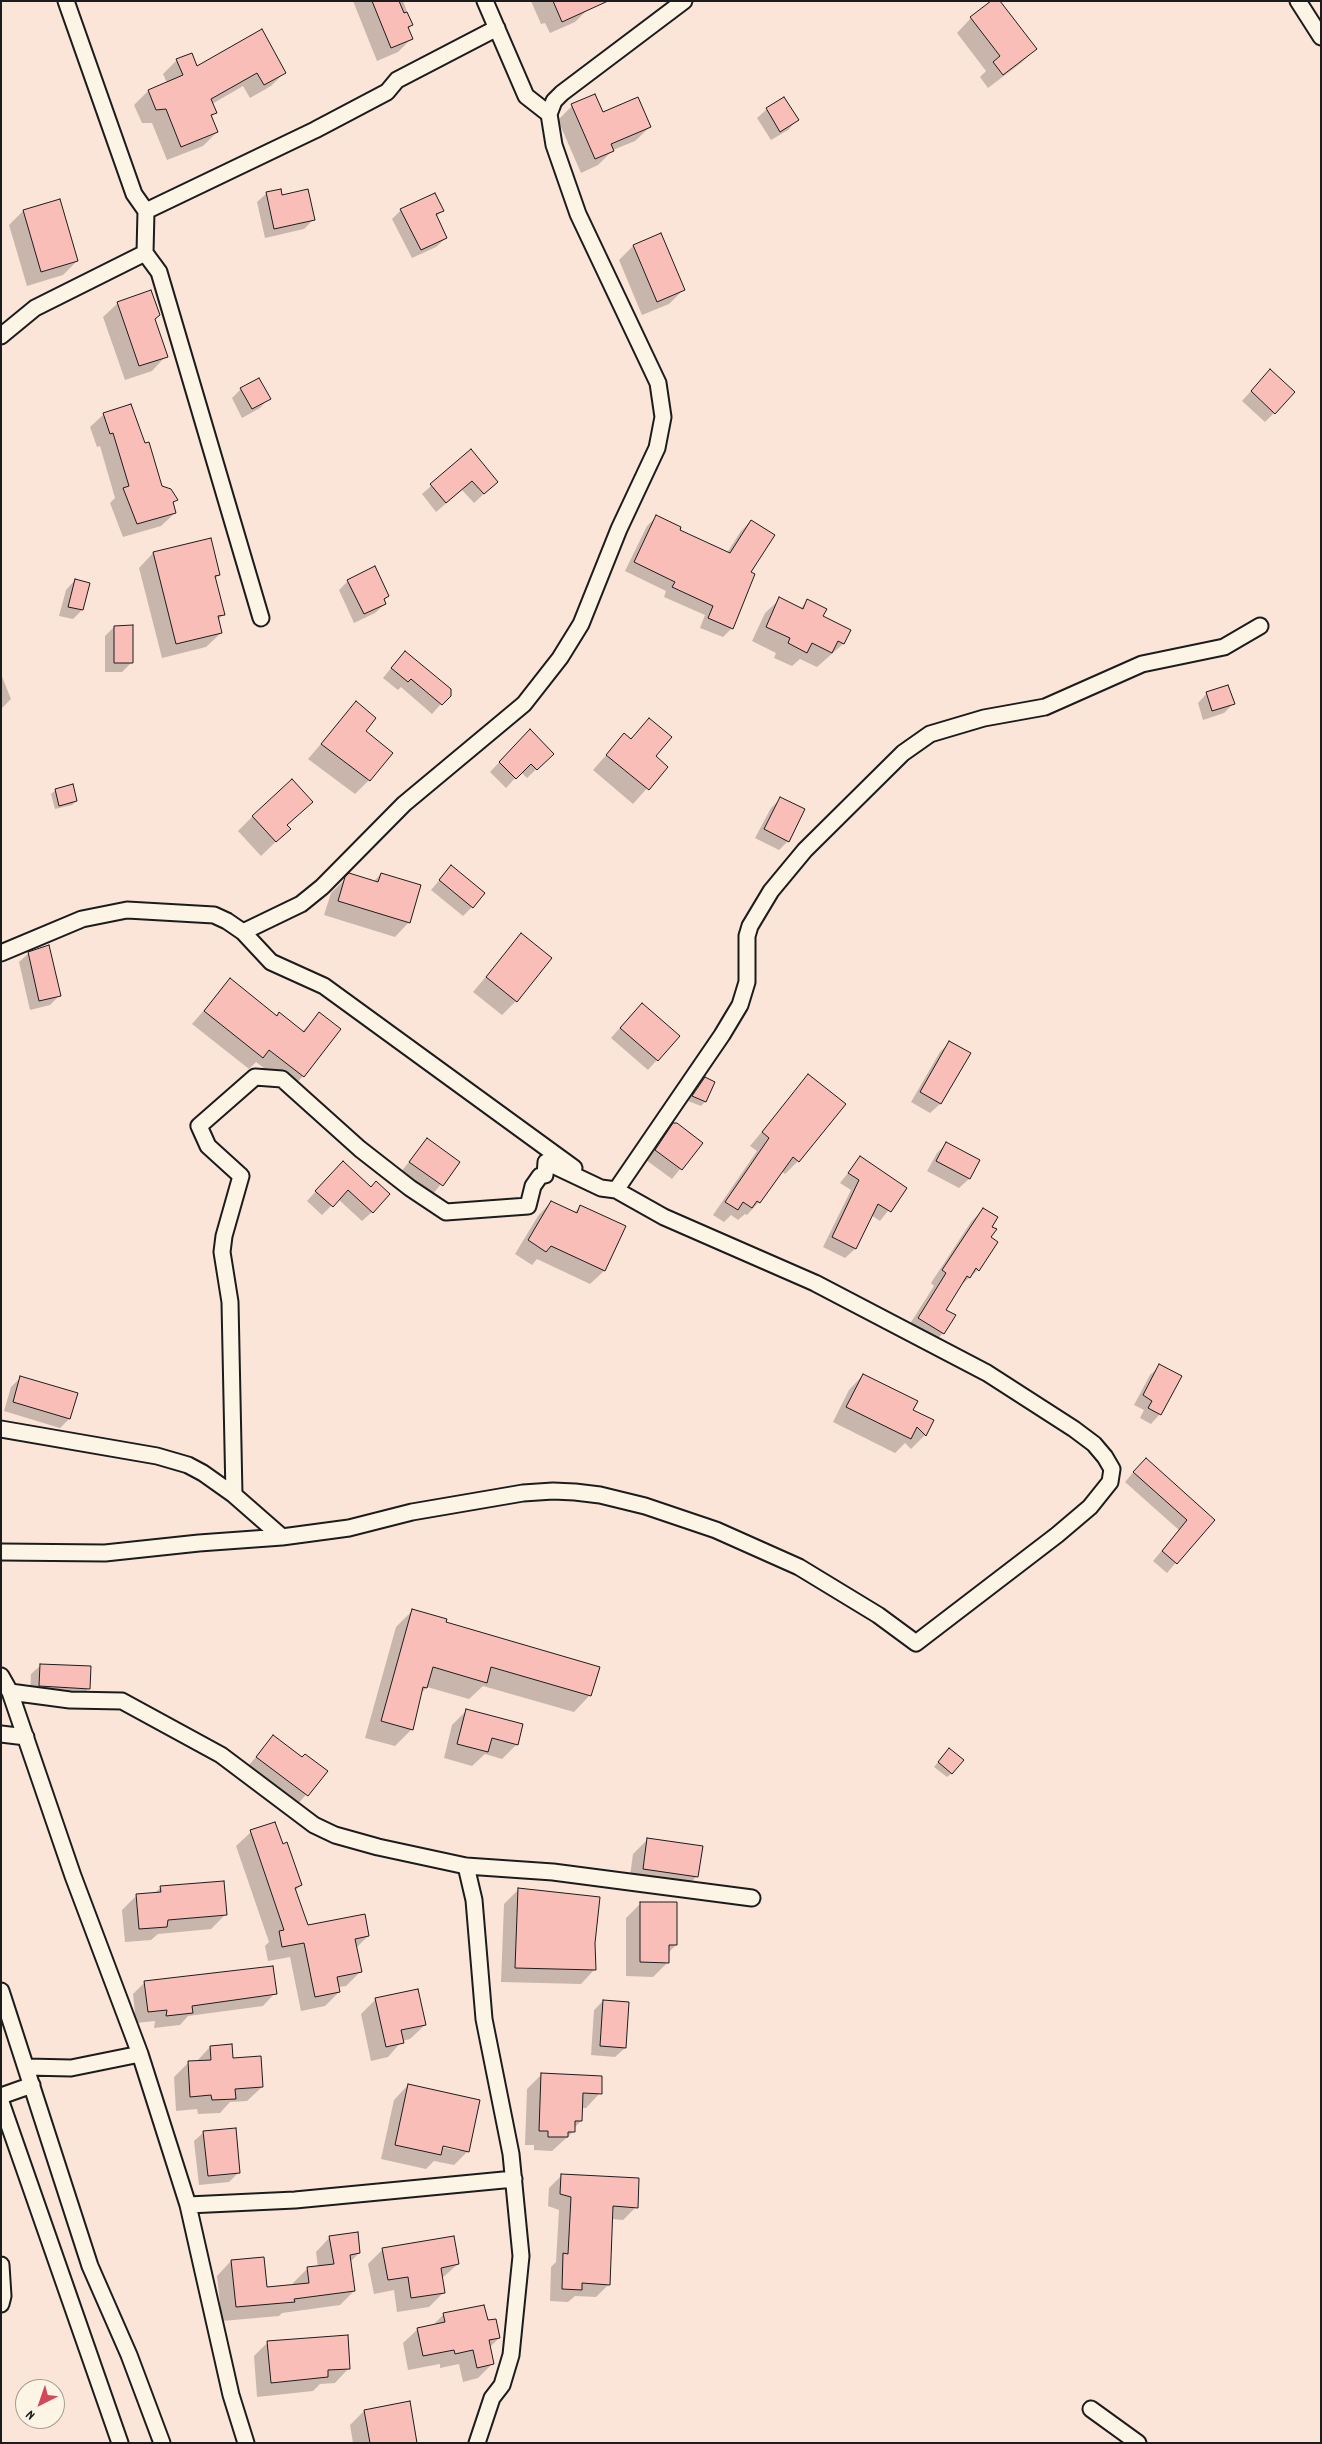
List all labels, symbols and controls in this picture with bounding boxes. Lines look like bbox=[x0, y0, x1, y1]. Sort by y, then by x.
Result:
north arrow bbox=[15, 2379, 65, 2429]
text: N bbox=[22, 2405, 40, 2424]

